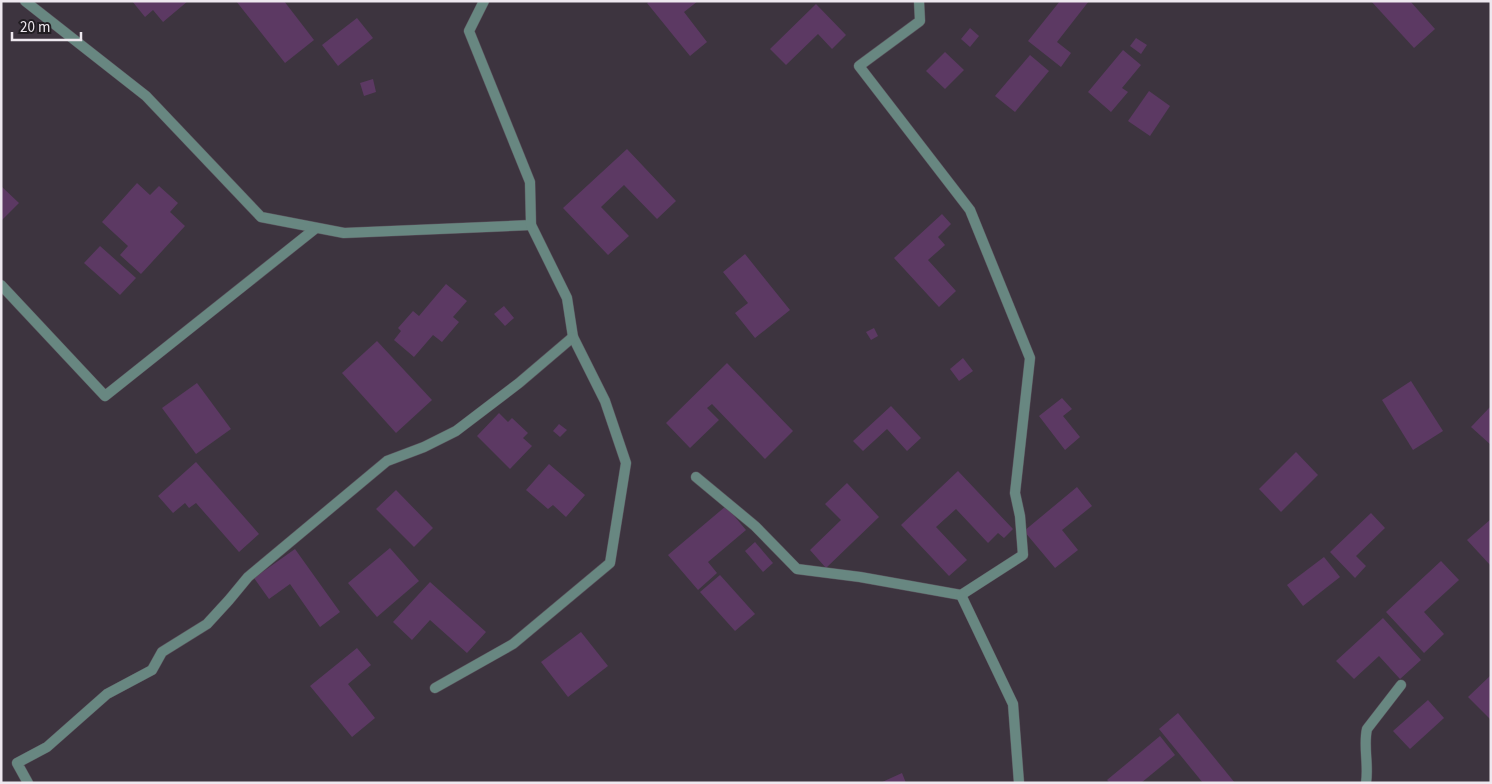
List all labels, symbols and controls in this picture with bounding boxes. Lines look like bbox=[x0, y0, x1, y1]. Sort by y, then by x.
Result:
scale bar bbox=[12, 10, 81, 42]
text: 20 m bbox=[20, 17, 50, 38]

